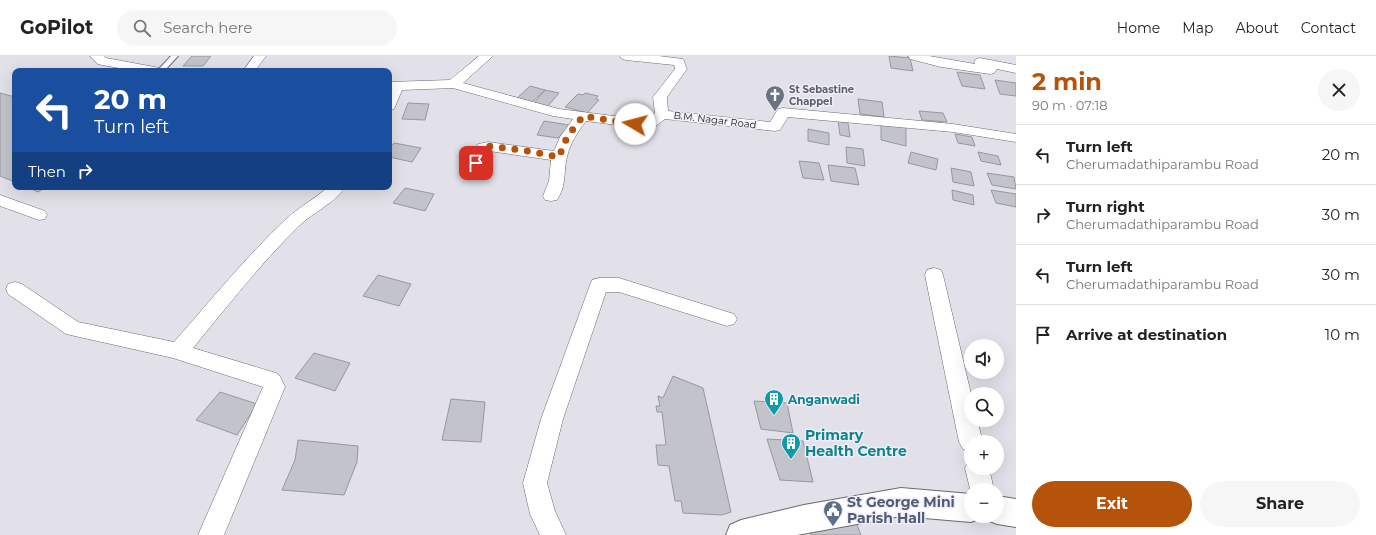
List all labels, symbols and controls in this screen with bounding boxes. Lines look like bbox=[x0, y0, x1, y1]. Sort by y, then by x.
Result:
search box bbox=[117, 10, 397, 46]
text: GoPilot bbox=[20, 16, 93, 39]
icon: search bbox=[131, 17, 153, 39]
text: Search here bbox=[163, 18, 252, 37]
text: Home bbox=[1117, 19, 1160, 37]
text: Map bbox=[1182, 19, 1213, 37]
text: About bbox=[1235, 19, 1279, 37]
text: Contact bbox=[1301, 19, 1356, 37]
text: 2 min bbox=[1032, 67, 1102, 96]
button: close bbox=[1318, 69, 1360, 111]
text: 20 m bbox=[94, 82, 167, 116]
place label: St Sebastine Chappel bbox=[789, 83, 854, 108]
icon: left bbox=[28, 84, 80, 136]
church icon: St Sebastine Chappel bbox=[764, 84, 786, 112]
text: 90 m · 07:18 bbox=[1032, 97, 1107, 113]
position arrow bbox=[614, 103, 656, 145]
street label: B.M. Nagar Road bbox=[673, 108, 757, 132]
text: Turn left bbox=[94, 116, 169, 138]
text: Turn left bbox=[1066, 137, 1133, 156]
icon: left bbox=[1032, 144, 1054, 166]
text: 20 m bbox=[1322, 145, 1360, 164]
pin bbox=[459, 146, 493, 180]
icon: arrive bbox=[465, 152, 487, 174]
text: Cherumadathiparambu Road bbox=[1066, 156, 1259, 172]
icon: right bbox=[74, 160, 96, 182]
text: Then bbox=[28, 162, 66, 181]
text: Turn right bbox=[1066, 197, 1145, 216]
icon: right bbox=[1032, 204, 1054, 226]
text: 30 m bbox=[1322, 205, 1360, 224]
text: Cherumadathiparambu Road bbox=[1066, 216, 1259, 232]
text: Turn left bbox=[1066, 257, 1133, 276]
icon: left bbox=[1032, 264, 1054, 286]
text: 30 m bbox=[1322, 265, 1360, 284]
text: Cherumadathiparambu Road bbox=[1066, 276, 1259, 292]
icon: arrive bbox=[1032, 324, 1054, 346]
text: Arrive at destination bbox=[1066, 325, 1227, 344]
text: 10 m bbox=[1325, 325, 1360, 344]
map controls bbox=[964, 339, 1004, 523]
button: sound bbox=[964, 339, 1004, 379]
button: search bbox=[964, 387, 1004, 427]
building icon: Anganwadi bbox=[763, 388, 785, 416]
place label: Anganwadi bbox=[787, 392, 860, 407]
place label: Primary Health Centre bbox=[805, 426, 907, 460]
building icon: Primary Health Centre bbox=[780, 432, 802, 460]
button: + bbox=[964, 435, 1004, 475]
button: Exit bbox=[1032, 481, 1192, 527]
button: Share bbox=[1200, 481, 1360, 527]
button: − bbox=[964, 483, 1004, 523]
place label: St George Mini Parish Hall bbox=[847, 493, 955, 527]
public building icon: St George Mini Parish Hall bbox=[822, 499, 844, 527]

